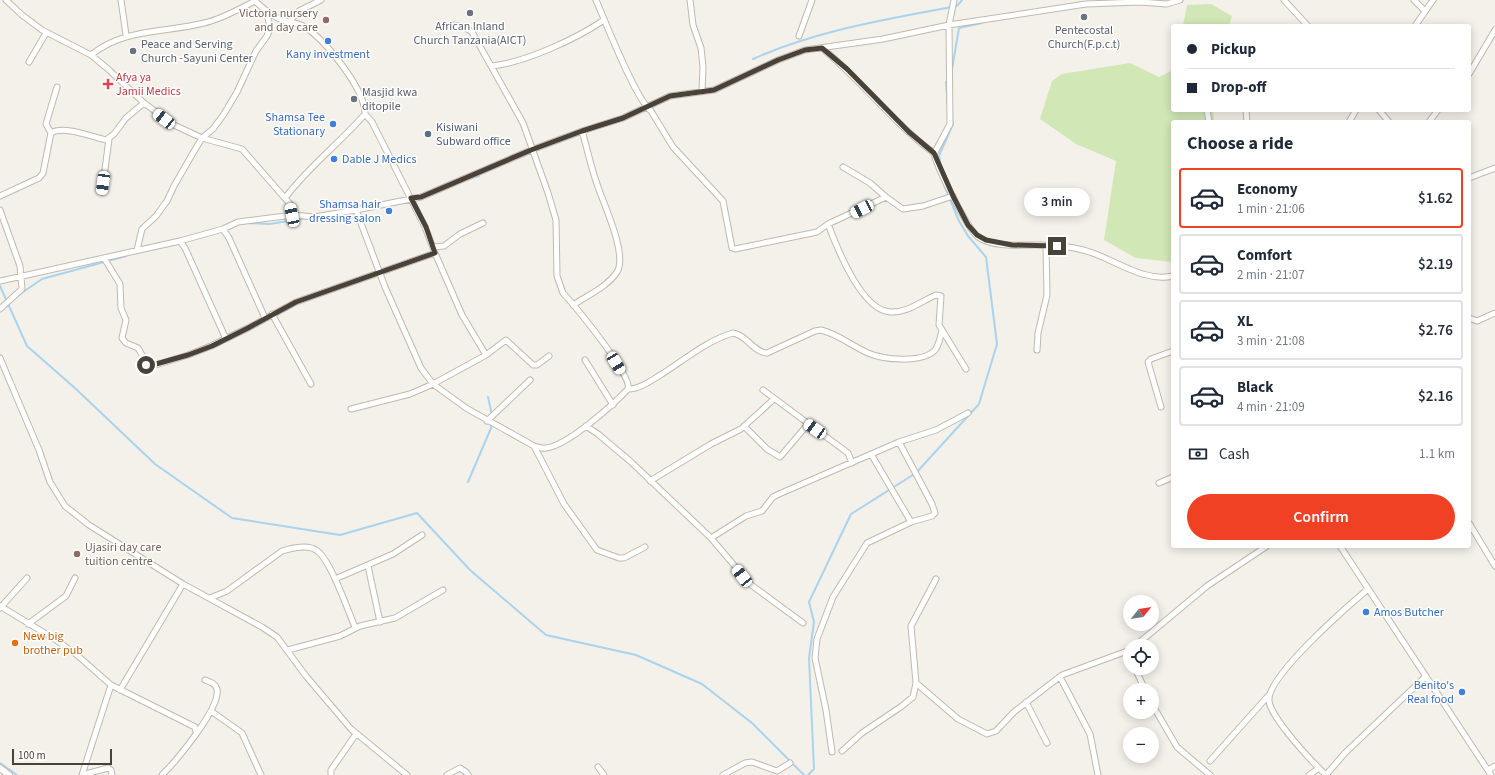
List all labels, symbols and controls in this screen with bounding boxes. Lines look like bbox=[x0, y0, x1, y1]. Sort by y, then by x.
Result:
place label: Victoria nursery and day care bbox=[239, 5, 318, 36]
marker: African Inland Church Tanzania(AICT) bbox=[465, 8, 475, 18]
marker: Pentecostal Church(F.p.c.t) bbox=[1079, 12, 1089, 22]
marker: Victoria nursery and day care bbox=[321, 15, 331, 25]
place label: African Inland Church Tanzania(AICT) bbox=[414, 18, 526, 49]
place label: Pentecostal Church(F.p.c.t) bbox=[1048, 22, 1120, 53]
place label: Peace and Serving Church -Sayuni Center bbox=[141, 36, 254, 67]
marker: Kany investment bbox=[323, 36, 333, 46]
text: Pickup bbox=[1211, 39, 1256, 60]
marker: Peace and Serving Church -Sayuni Center bbox=[128, 46, 138, 56]
place label: Kany investment bbox=[286, 46, 370, 63]
place label: Afya ya Jamii Medics bbox=[116, 69, 181, 100]
text: Drop-off bbox=[1211, 77, 1266, 98]
marker: Afya ya Jamii Medics bbox=[103, 79, 113, 89]
place label: Masjid kwa ditopile bbox=[362, 84, 417, 115]
marker: Masjid kwa ditopile bbox=[349, 94, 359, 104]
car bbox=[151, 107, 177, 131]
place label: Shamsa Tee Stationary bbox=[265, 109, 325, 140]
marker: Shamsa Tee Stationary bbox=[328, 119, 338, 129]
place label: Kisiwani Subward office bbox=[436, 119, 511, 150]
marker: Kisiwani Subward office bbox=[423, 129, 433, 139]
text: Choose a ride bbox=[1187, 131, 1293, 156]
place label: Dable J Medics bbox=[342, 151, 416, 168]
marker: Dable J Medics bbox=[329, 154, 339, 164]
car bbox=[95, 170, 111, 196]
text: Economy bbox=[1237, 179, 1298, 200]
icon: car bbox=[1189, 180, 1225, 216]
callout: 3 min bbox=[1024, 188, 1090, 216]
text: $1.62 bbox=[1418, 188, 1453, 209]
text: 3 min bbox=[1042, 193, 1072, 211]
place label: Shamsa hair dressing salon bbox=[309, 196, 382, 227]
car bbox=[849, 198, 875, 220]
text: 1 min · 21:06 bbox=[1237, 200, 1305, 218]
car bbox=[284, 202, 300, 228]
marker: Shamsa hair dressing salon bbox=[384, 206, 394, 216]
route end bbox=[1048, 237, 1066, 255]
text: Comfort bbox=[1237, 245, 1292, 266]
icon: car bbox=[1189, 246, 1225, 282]
text: $2.19 bbox=[1418, 254, 1453, 275]
text: 2 min · 21:07 bbox=[1237, 266, 1305, 284]
text: XL bbox=[1237, 311, 1253, 332]
icon: car bbox=[1189, 312, 1225, 348]
text: $2.76 bbox=[1418, 320, 1453, 341]
text: 3 min · 21:08 bbox=[1237, 332, 1305, 350]
car bbox=[605, 350, 627, 376]
route start bbox=[137, 356, 155, 374]
text: Black bbox=[1237, 377, 1274, 398]
icon: car bbox=[1189, 378, 1225, 414]
text: $2.16 bbox=[1418, 386, 1453, 407]
text: 4 min · 21:09 bbox=[1237, 398, 1305, 416]
car bbox=[802, 417, 828, 441]
icon: cash bbox=[1187, 443, 1209, 465]
text: Cash bbox=[1219, 444, 1250, 465]
text: 1.1 km bbox=[1419, 445, 1455, 463]
button: Confirm bbox=[1187, 494, 1455, 540]
place label: Ujasiri day care tuition centre bbox=[85, 539, 161, 570]
marker: Ujasiri day care tuition centre bbox=[72, 549, 82, 559]
car bbox=[730, 563, 754, 589]
north arrow bbox=[1123, 595, 1159, 631]
map controls bbox=[1123, 595, 1159, 763]
place label: Amos Butcher bbox=[1374, 604, 1445, 621]
marker: Amos Butcher bbox=[1361, 607, 1371, 617]
place label: New big brother pub bbox=[23, 628, 83, 659]
marker: New big brother pub bbox=[10, 638, 20, 648]
button: locate bbox=[1123, 639, 1159, 675]
place label: Benito's Real food bbox=[1407, 677, 1454, 708]
button: + bbox=[1123, 683, 1159, 719]
marker: Benito's Real food bbox=[1457, 687, 1467, 697]
button: − bbox=[1123, 727, 1159, 763]
scale bar bbox=[12, 747, 112, 766]
text: 100 m bbox=[18, 748, 46, 763]

